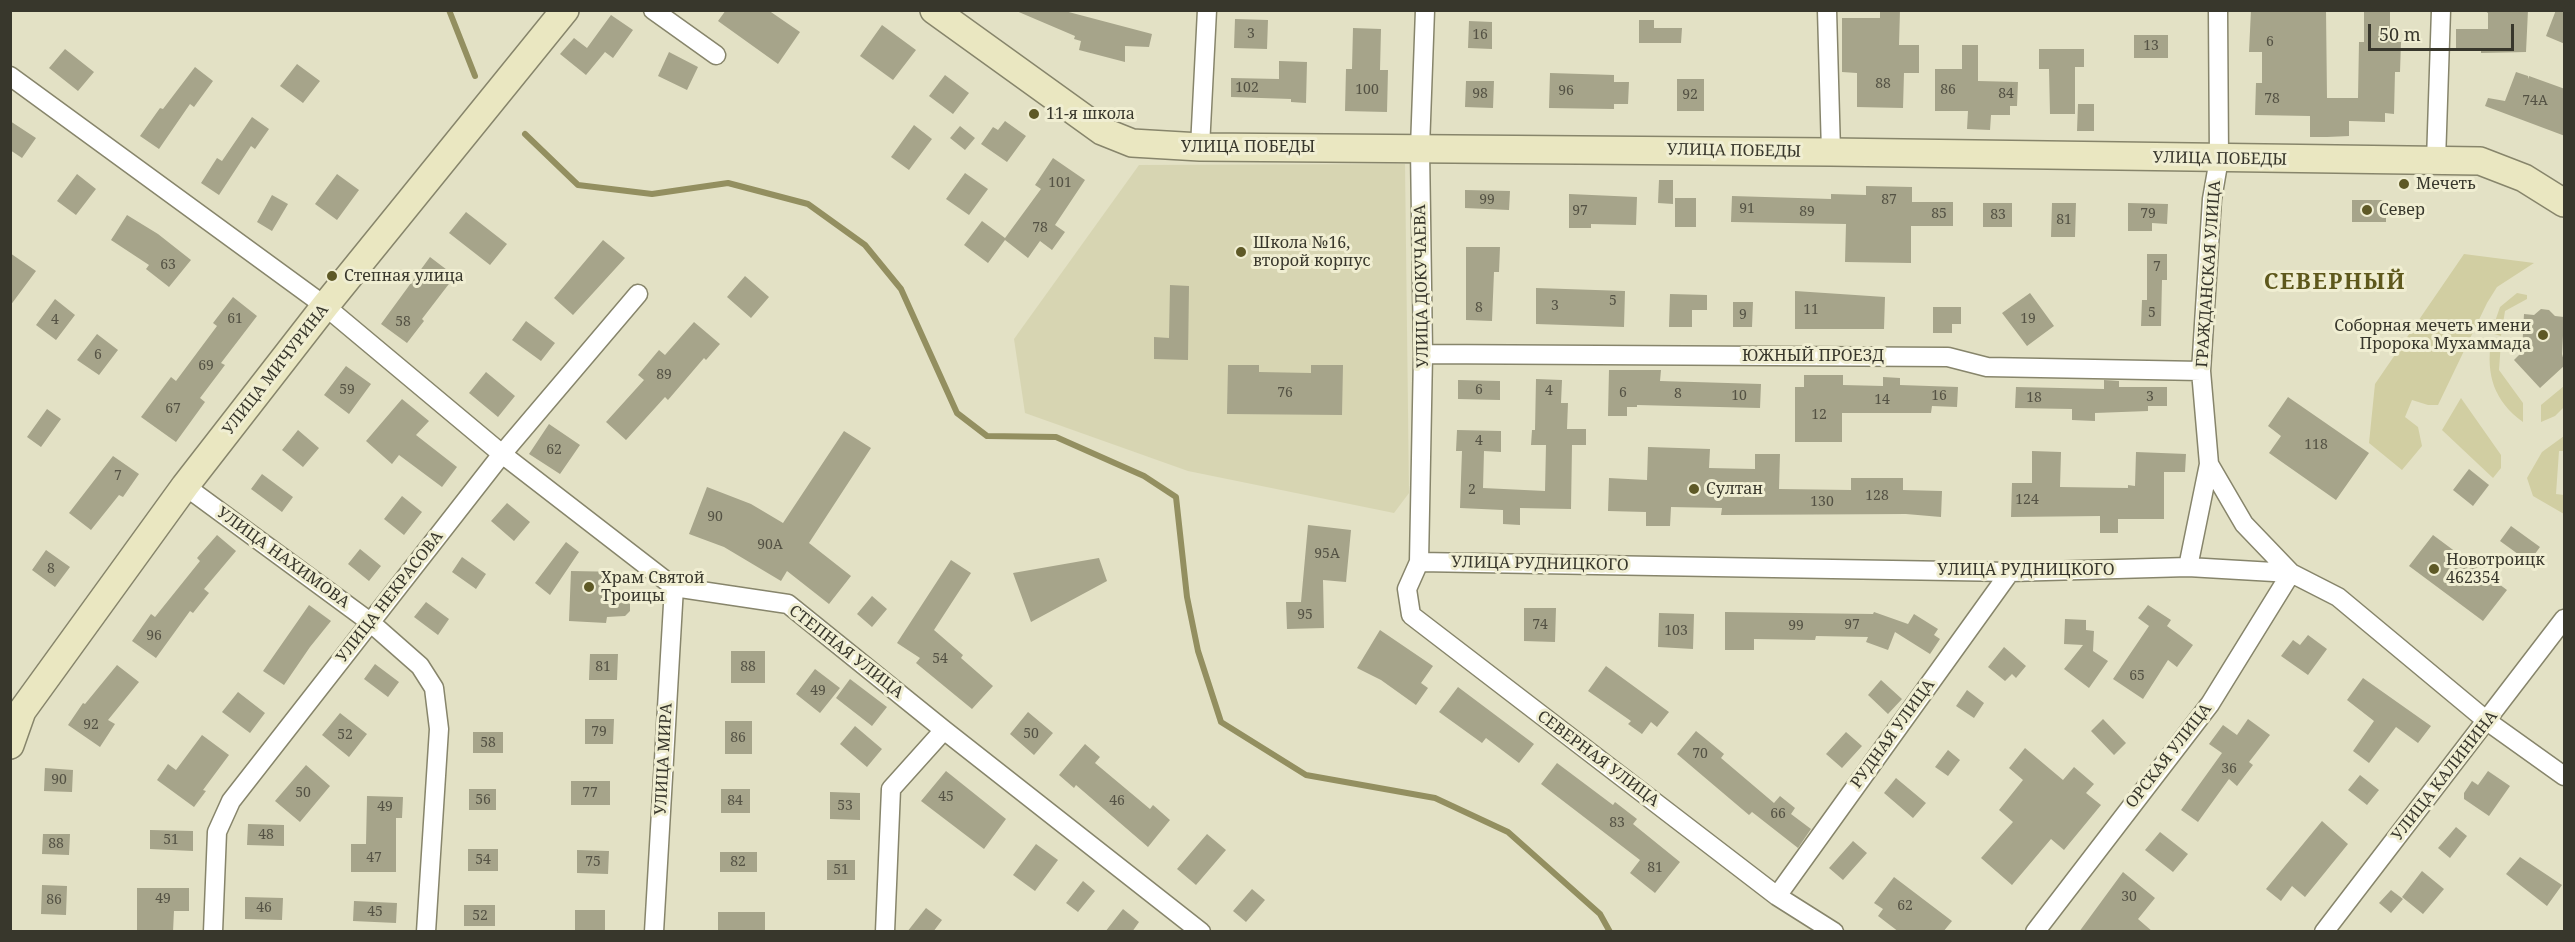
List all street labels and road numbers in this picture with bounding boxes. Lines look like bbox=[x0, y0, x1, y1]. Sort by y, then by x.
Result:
street label: УЛИЦА ПОБЕДЫ bbox=[1181, 137, 1315, 157]
street label: УЛИЦА ПОБЕДЫ bbox=[1667, 140, 1801, 162]
street label: УЛИЦА ПОБЕДЫ bbox=[2153, 148, 2287, 170]
street label: ГРАЖДАНСКАЯ УЛИЦА bbox=[2193, 180, 2225, 368]
street label: УЛИЦА ДОКУЧАЕВА bbox=[1411, 204, 1433, 368]
street label: УЛИЦА МИЧУРИНА bbox=[219, 301, 333, 439]
street label: ЮЖНЫЙ ПРОЕЗД bbox=[1742, 346, 1884, 366]
street label: УЛИЦА НАХИМОВА bbox=[213, 503, 353, 613]
street label: УЛИЦА НЕКРАСОВА bbox=[333, 527, 447, 667]
street label: УЛИЦА РУДНИЦКОГО bbox=[1451, 553, 1629, 575]
street label: УЛИЦА РУДНИЦКОГО bbox=[1937, 560, 2115, 580]
street label: СТЕПНАЯ УЛИЦА bbox=[785, 601, 907, 703]
street label: РУДНАЯ УЛИЦА bbox=[1847, 676, 1939, 792]
street label: ОРСКАЯ УЛИЦА bbox=[2122, 700, 2216, 812]
street label: УЛИЦА МИРА bbox=[651, 702, 677, 816]
street label: СЕВЕРНАЯ УЛИЦА bbox=[1533, 707, 1663, 811]
street label: УЛИЦА КАЛИНИНА bbox=[2388, 707, 2502, 845]

